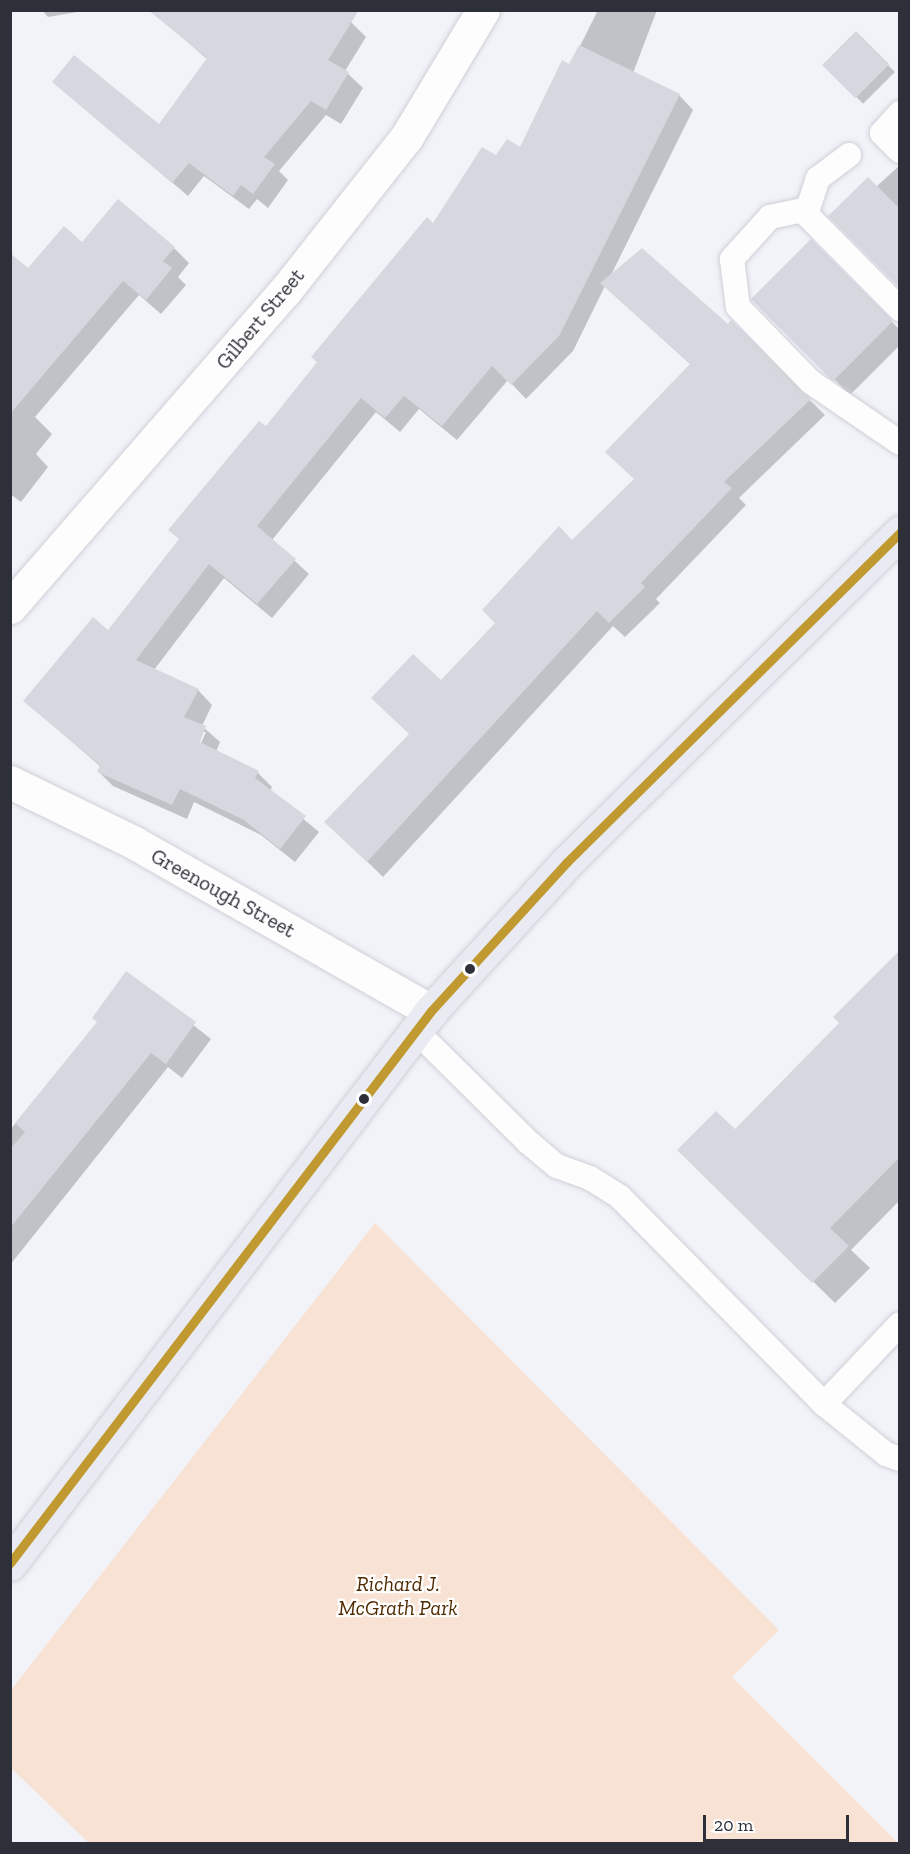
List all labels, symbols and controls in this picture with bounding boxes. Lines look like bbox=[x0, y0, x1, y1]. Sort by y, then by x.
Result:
street label: Gilbert Street bbox=[211, 263, 309, 375]
street label: Greenough Street bbox=[146, 843, 300, 943]
unlabelled marker bbox=[464, 963, 476, 975]
unlabelled marker bbox=[358, 1093, 370, 1105]
park label: Richard J. McGrath Park bbox=[338, 1571, 458, 1621]
scale bar bbox=[706, 1803, 852, 1841]
text: 20 m bbox=[714, 1814, 753, 1836]

